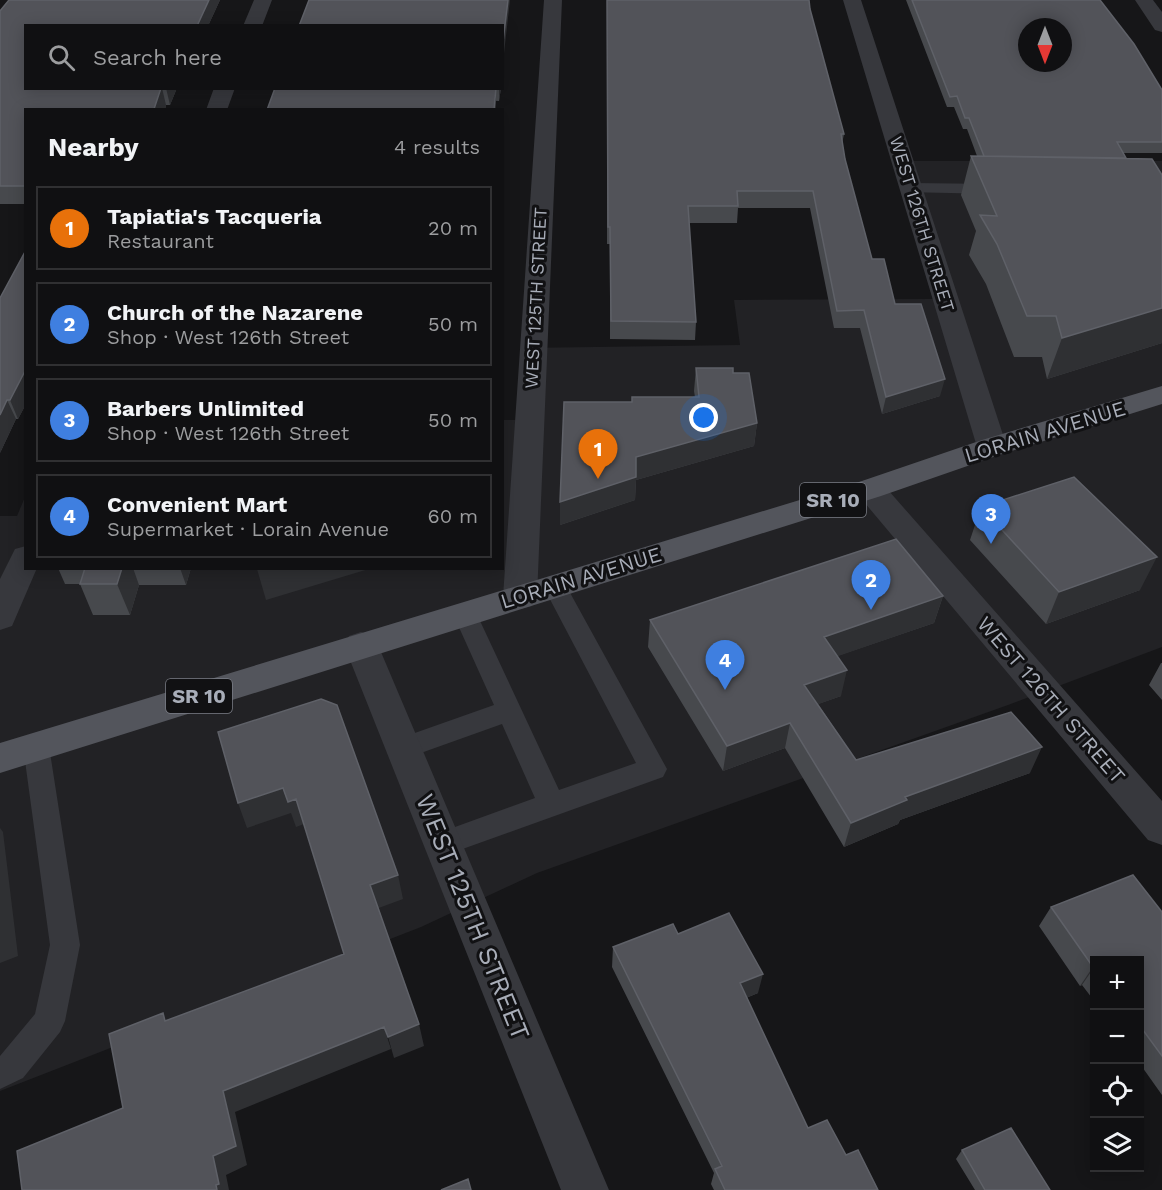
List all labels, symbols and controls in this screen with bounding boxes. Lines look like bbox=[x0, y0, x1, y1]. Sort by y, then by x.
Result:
north arrow bbox=[1018, 18, 1072, 72]
search box bbox=[24, 24, 504, 90]
icon: search bbox=[45, 41, 78, 74]
text: Search here bbox=[93, 45, 222, 70]
text: Nearby bbox=[48, 132, 139, 162]
street label: WEST 126TH STREET bbox=[886, 134, 959, 314]
text: 4 results bbox=[394, 135, 480, 159]
text: Tapiatia's Tacqueria bbox=[107, 204, 322, 229]
street label: WEST 125TH STREET bbox=[520, 207, 551, 389]
text: 1 bbox=[65, 216, 74, 240]
text: 20 m bbox=[428, 216, 478, 240]
text: Restaurant bbox=[107, 229, 214, 253]
text: Church of the Nazarene bbox=[107, 300, 363, 325]
text: 2 bbox=[64, 312, 75, 336]
text: 50 m bbox=[428, 312, 478, 336]
text: Shop · West 126th Street bbox=[107, 325, 349, 349]
street label: LORAIN AVENUE bbox=[961, 395, 1128, 468]
text: Barbers Unlimited bbox=[107, 396, 304, 421]
your location bbox=[689, 403, 718, 432]
text: 3 bbox=[64, 408, 75, 432]
text: 50 m bbox=[428, 408, 478, 432]
text: Shop · West 126th Street bbox=[107, 421, 349, 445]
pin: 1 bbox=[578, 430, 618, 479]
road number: SR 10 bbox=[800, 483, 866, 517]
text: Convenient Mart bbox=[107, 492, 287, 517]
pin: 3 bbox=[972, 494, 1010, 544]
text: 4 bbox=[63, 504, 76, 528]
text: 60 m bbox=[428, 504, 478, 528]
text: Supermarket · Lorain Avenue bbox=[107, 517, 389, 541]
street label: LORAIN AVENUE bbox=[497, 541, 664, 614]
pin: 2 bbox=[852, 560, 890, 610]
street label: WEST 126TH STREET bbox=[972, 611, 1131, 788]
pin: 4 bbox=[706, 640, 744, 690]
road number: SR 10 bbox=[166, 679, 232, 713]
street label: WEST 125TH STREET bbox=[410, 790, 536, 1044]
map controls bbox=[1090, 956, 1144, 1172]
button: + bbox=[1090, 956, 1144, 1010]
button: − bbox=[1090, 1010, 1144, 1064]
button: locate bbox=[1090, 1064, 1144, 1118]
button: layers bbox=[1090, 1118, 1144, 1172]

